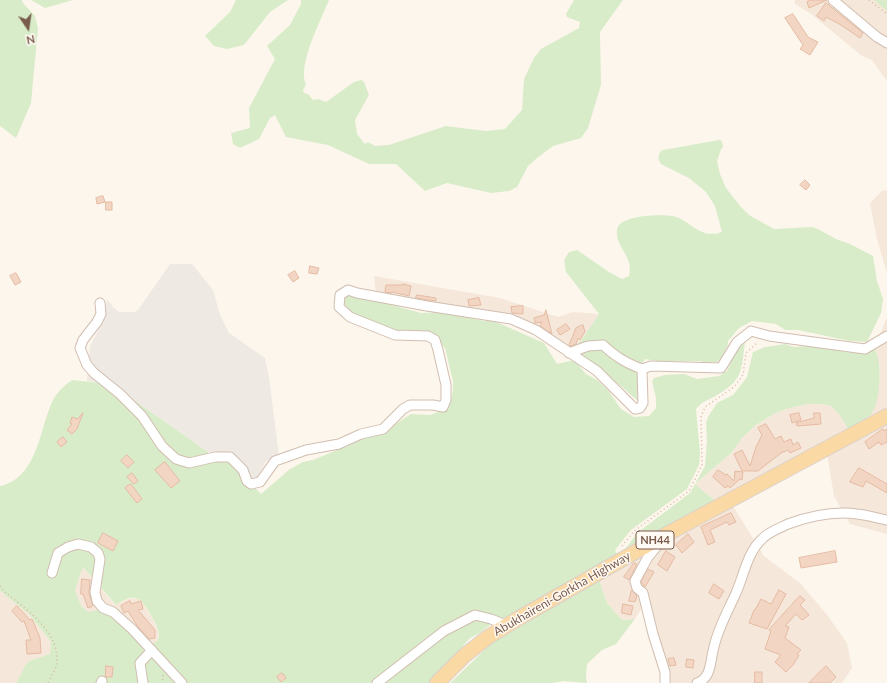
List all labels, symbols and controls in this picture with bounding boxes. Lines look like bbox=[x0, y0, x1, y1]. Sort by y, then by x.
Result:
north arrow bbox=[8, 8, 48, 48]
text: N bbox=[25, 33, 36, 47]
road number: NH44 bbox=[636, 531, 674, 549]
street label: Abukhaireni-Gorkha Highway bbox=[491, 549, 633, 639]

